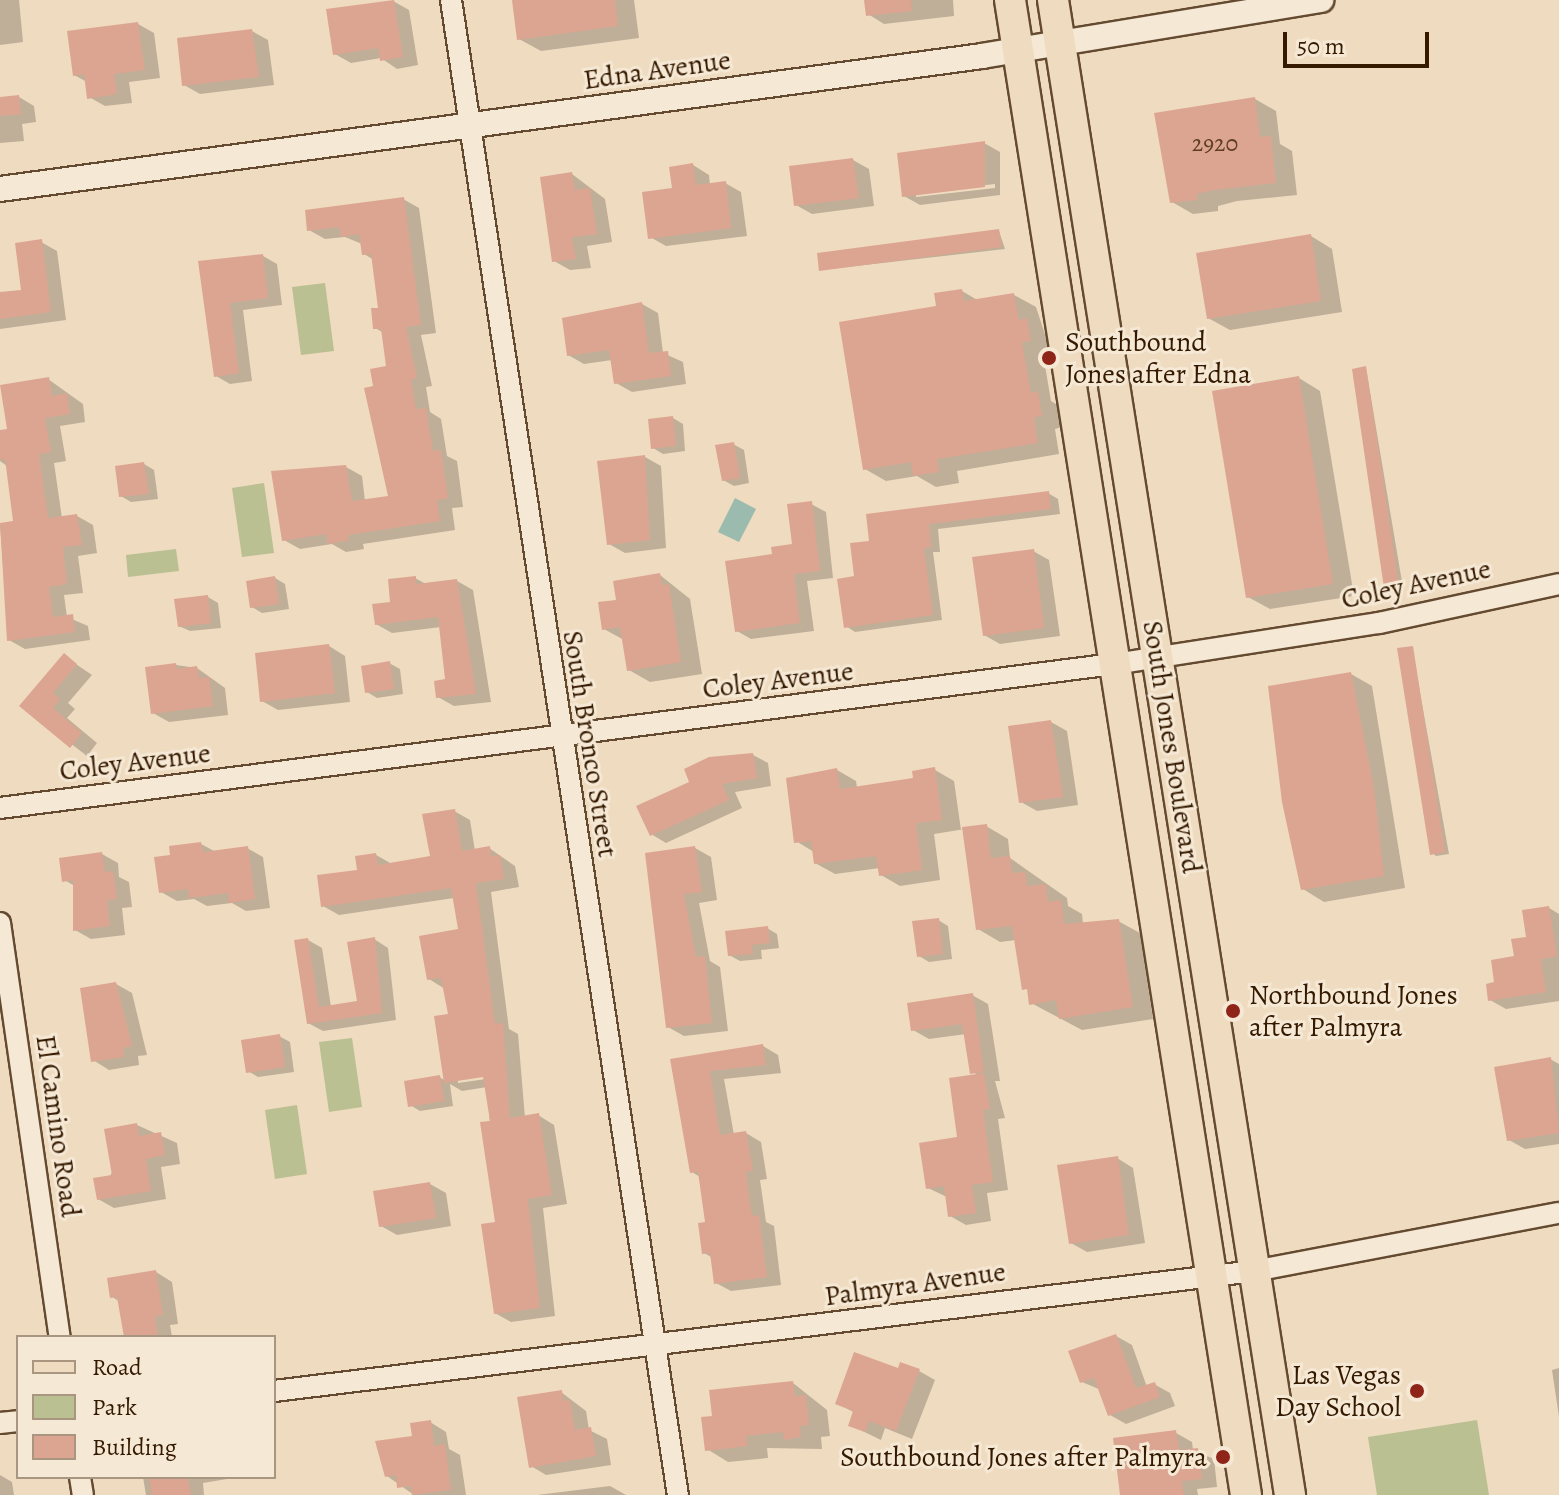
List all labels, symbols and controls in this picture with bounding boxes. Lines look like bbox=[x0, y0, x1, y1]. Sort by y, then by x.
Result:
scale bar bbox=[1287, 16, 1433, 66]
text: 50 m bbox=[1297, 30, 1345, 62]
street label: Edna Avenue bbox=[581, 43, 733, 97]
house number: 2920 bbox=[1192, 130, 1238, 158]
place label: Southbound Jones after Edna bbox=[1065, 325, 1251, 391]
marker: Southbound Jones after Edna bbox=[1040, 349, 1058, 367]
street label: Coley Avenue bbox=[1338, 552, 1494, 616]
street label: South Jones Boulevard bbox=[1135, 618, 1209, 876]
street label: South Bronco Street bbox=[555, 628, 625, 860]
street label: Coley Avenue bbox=[701, 654, 855, 706]
street label: Coley Avenue bbox=[58, 736, 212, 788]
place label: Northbound Jones after Palmyra bbox=[1249, 978, 1458, 1044]
marker: Northbound Jones after Palmyra bbox=[1224, 1002, 1242, 1020]
street label: El Camino Road bbox=[29, 1033, 87, 1219]
street label: Palmyra Avenue bbox=[822, 1255, 1008, 1313]
legend bbox=[16, 1335, 276, 1479]
text: Road bbox=[92, 1351, 142, 1383]
place label: Las Vegas Day School bbox=[1275, 1358, 1401, 1424]
marker: Las Vegas Day School bbox=[1408, 1382, 1426, 1400]
text: Park bbox=[92, 1391, 137, 1423]
text: Building bbox=[92, 1431, 177, 1463]
place label: Southbound Jones after Palmyra bbox=[840, 1440, 1207, 1474]
marker: Southbound Jones after Palmyra bbox=[1214, 1448, 1232, 1466]

